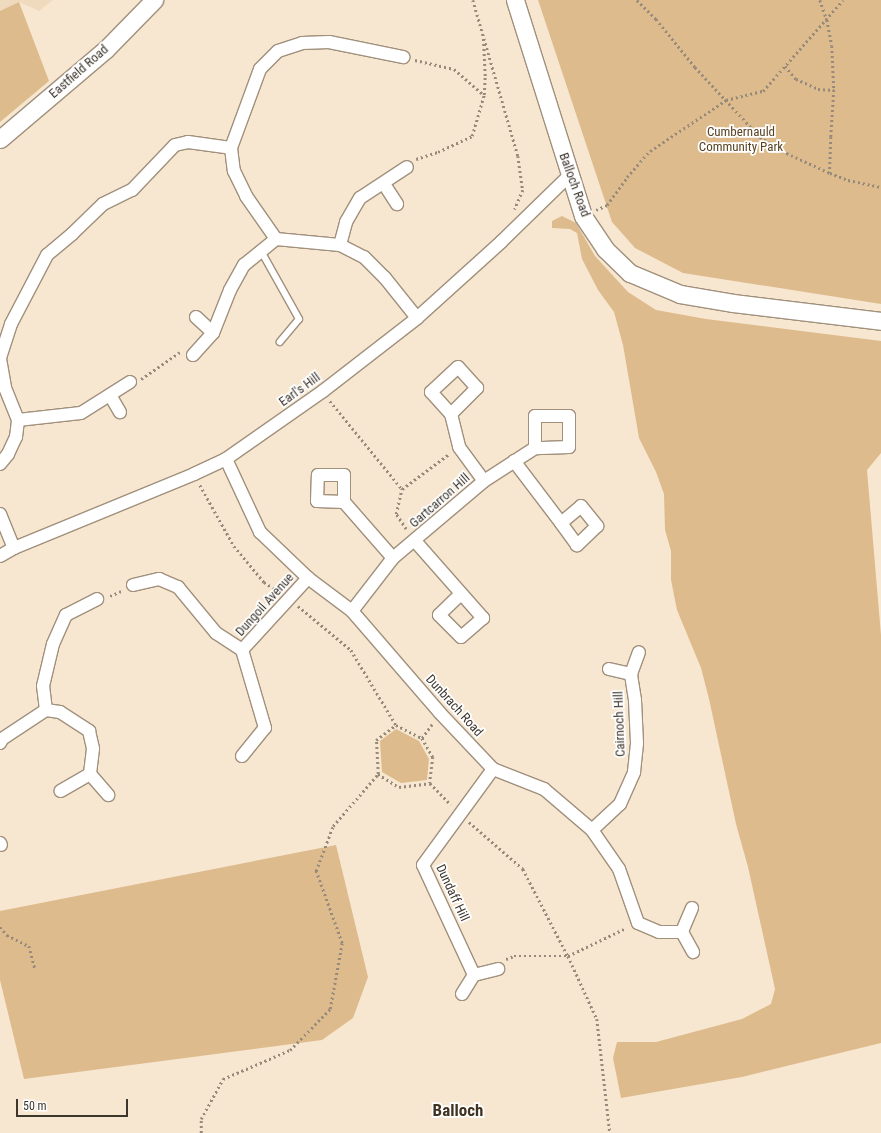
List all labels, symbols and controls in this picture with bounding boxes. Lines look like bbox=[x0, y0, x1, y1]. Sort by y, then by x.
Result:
street label: Eastfield Road bbox=[46, 42, 112, 102]
park label: Cumbernauld Community Park bbox=[699, 125, 783, 156]
street label: Balloch Road bbox=[555, 151, 593, 219]
street label: Earl's Hill bbox=[276, 370, 324, 410]
street label: Gartcarron Hill bbox=[407, 471, 473, 531]
street label: Dungoil Avenue bbox=[233, 570, 297, 640]
street label: Dunbrach Road bbox=[422, 672, 486, 740]
street label: Cairnoch Hill bbox=[611, 691, 629, 757]
street label: Dundaff Hill bbox=[432, 862, 472, 924]
scale bar bbox=[18, 1091, 130, 1117]
text: 50 m bbox=[23, 1099, 47, 1113]
district label: Balloch bbox=[433, 1101, 483, 1121]

